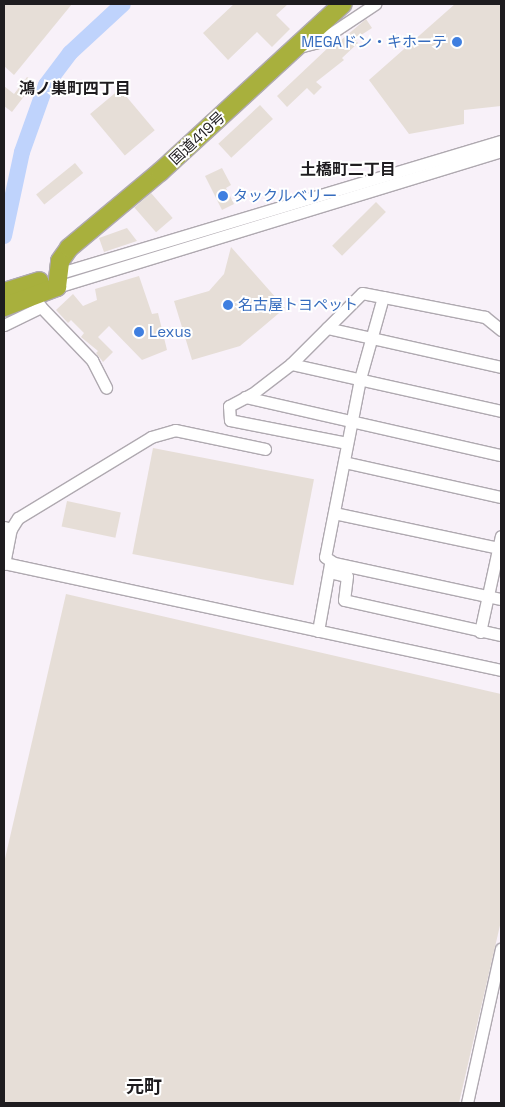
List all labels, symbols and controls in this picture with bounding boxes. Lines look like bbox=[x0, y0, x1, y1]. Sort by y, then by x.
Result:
place label: MEGAドン・キホーテ bbox=[301, 33, 447, 51]
marker: MEGAドン・キホーテ bbox=[451, 36, 463, 48]
district label: 鴻ノ巣町四丁目 bbox=[19, 79, 131, 99]
street label: 国道419号 bbox=[165, 108, 229, 168]
district label: 土橋町二丁目 bbox=[300, 160, 396, 180]
place label: タックルベリー bbox=[233, 187, 338, 205]
marker: タックルベリー bbox=[217, 190, 229, 202]
place label: 名古屋トヨペット bbox=[238, 296, 358, 314]
marker: 名古屋トヨペット bbox=[222, 299, 234, 311]
place label: Lexus bbox=[149, 323, 192, 341]
marker: Lexus bbox=[133, 326, 145, 338]
district label: 元町 bbox=[126, 1076, 162, 1098]

